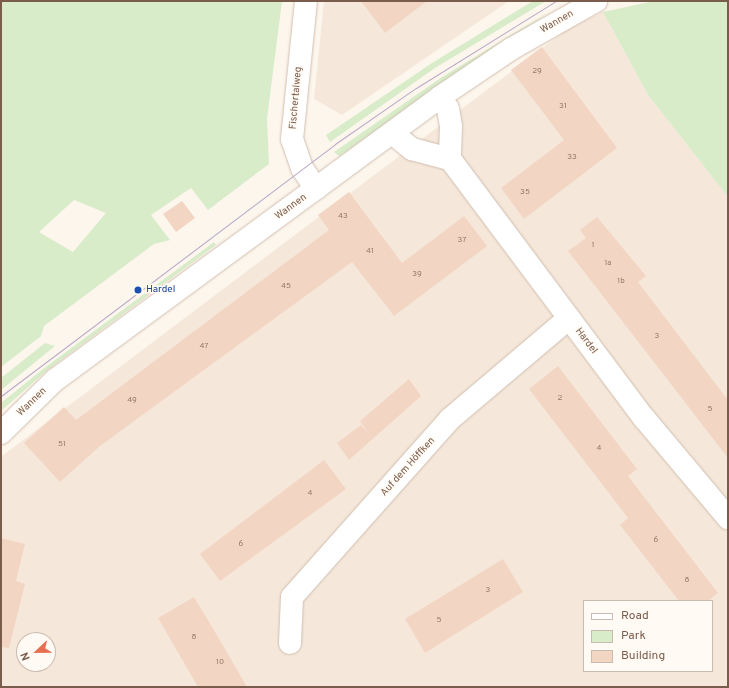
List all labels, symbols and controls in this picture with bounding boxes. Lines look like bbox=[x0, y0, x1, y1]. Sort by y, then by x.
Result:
street label: Wannen bbox=[538, 8, 576, 36]
street label: Fischertalweg bbox=[287, 66, 305, 130]
house number: 29 bbox=[532, 67, 542, 77]
house number: 31 bbox=[559, 102, 567, 112]
house number: 33 bbox=[567, 153, 577, 163]
house number: 35 bbox=[520, 188, 530, 198]
street label: Wannen bbox=[273, 192, 309, 222]
house number: 43 bbox=[338, 212, 348, 222]
house number: 37 bbox=[458, 236, 466, 246]
house number: 1 bbox=[592, 241, 594, 251]
house number: 41 bbox=[366, 247, 374, 257]
house number: 1a bbox=[605, 259, 611, 269]
house number: 39 bbox=[412, 270, 422, 280]
house number: 1b bbox=[617, 277, 625, 287]
house number: 45 bbox=[281, 282, 291, 292]
place label: Hardel bbox=[146, 284, 175, 296]
marker: Hardel bbox=[133, 285, 143, 295]
street label: Hardel bbox=[572, 326, 600, 356]
house number: 3 bbox=[655, 332, 659, 342]
house number: 47 bbox=[199, 342, 209, 352]
street label: Wannen bbox=[15, 385, 49, 419]
house number: 2 bbox=[558, 394, 562, 404]
house number: 49 bbox=[127, 396, 137, 406]
house number: 5 bbox=[708, 405, 712, 415]
street label: Auf dem Höffken bbox=[378, 435, 438, 499]
house number: 51 bbox=[58, 440, 66, 450]
house number: 4 bbox=[597, 444, 601, 454]
house number: 4 bbox=[308, 489, 312, 499]
house number: 6 bbox=[654, 536, 658, 546]
house number: 6 bbox=[239, 540, 243, 550]
house number: 8 bbox=[685, 576, 689, 586]
house number: 3 bbox=[486, 586, 490, 596]
legend bbox=[583, 600, 713, 672]
text: Road bbox=[621, 608, 649, 624]
house number: 5 bbox=[437, 616, 441, 626]
text: Park bbox=[621, 628, 646, 644]
north arrow bbox=[16, 632, 56, 672]
house number: 8 bbox=[192, 633, 196, 643]
text: Building bbox=[621, 648, 665, 664]
text: N bbox=[18, 650, 34, 662]
house number: 10 bbox=[216, 658, 224, 668]

